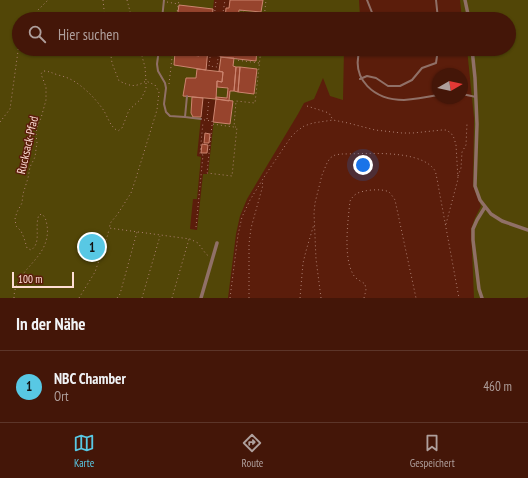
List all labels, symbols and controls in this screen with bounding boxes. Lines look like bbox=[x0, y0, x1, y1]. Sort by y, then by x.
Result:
search box bbox=[12, 12, 516, 56]
icon: search bbox=[26, 23, 48, 45]
text: Hier suchen bbox=[58, 25, 119, 44]
north arrow bbox=[432, 68, 468, 104]
street label: Rucksack-Pfad bbox=[13, 114, 41, 176]
your location bbox=[353, 155, 373, 175]
pin: 1 bbox=[79, 232, 105, 262]
scale bar bbox=[12, 270, 74, 289]
text: 100 m bbox=[18, 272, 42, 286]
text: In der Nähe bbox=[16, 313, 86, 335]
text: NBC Chamber bbox=[54, 369, 126, 388]
text: 1 bbox=[26, 378, 32, 395]
text: 460 m bbox=[483, 378, 512, 395]
text: Ort bbox=[54, 388, 69, 405]
tab: Karte bbox=[73, 432, 95, 470]
tab: Route bbox=[241, 432, 263, 470]
tab: Gespeichert bbox=[410, 432, 455, 470]

